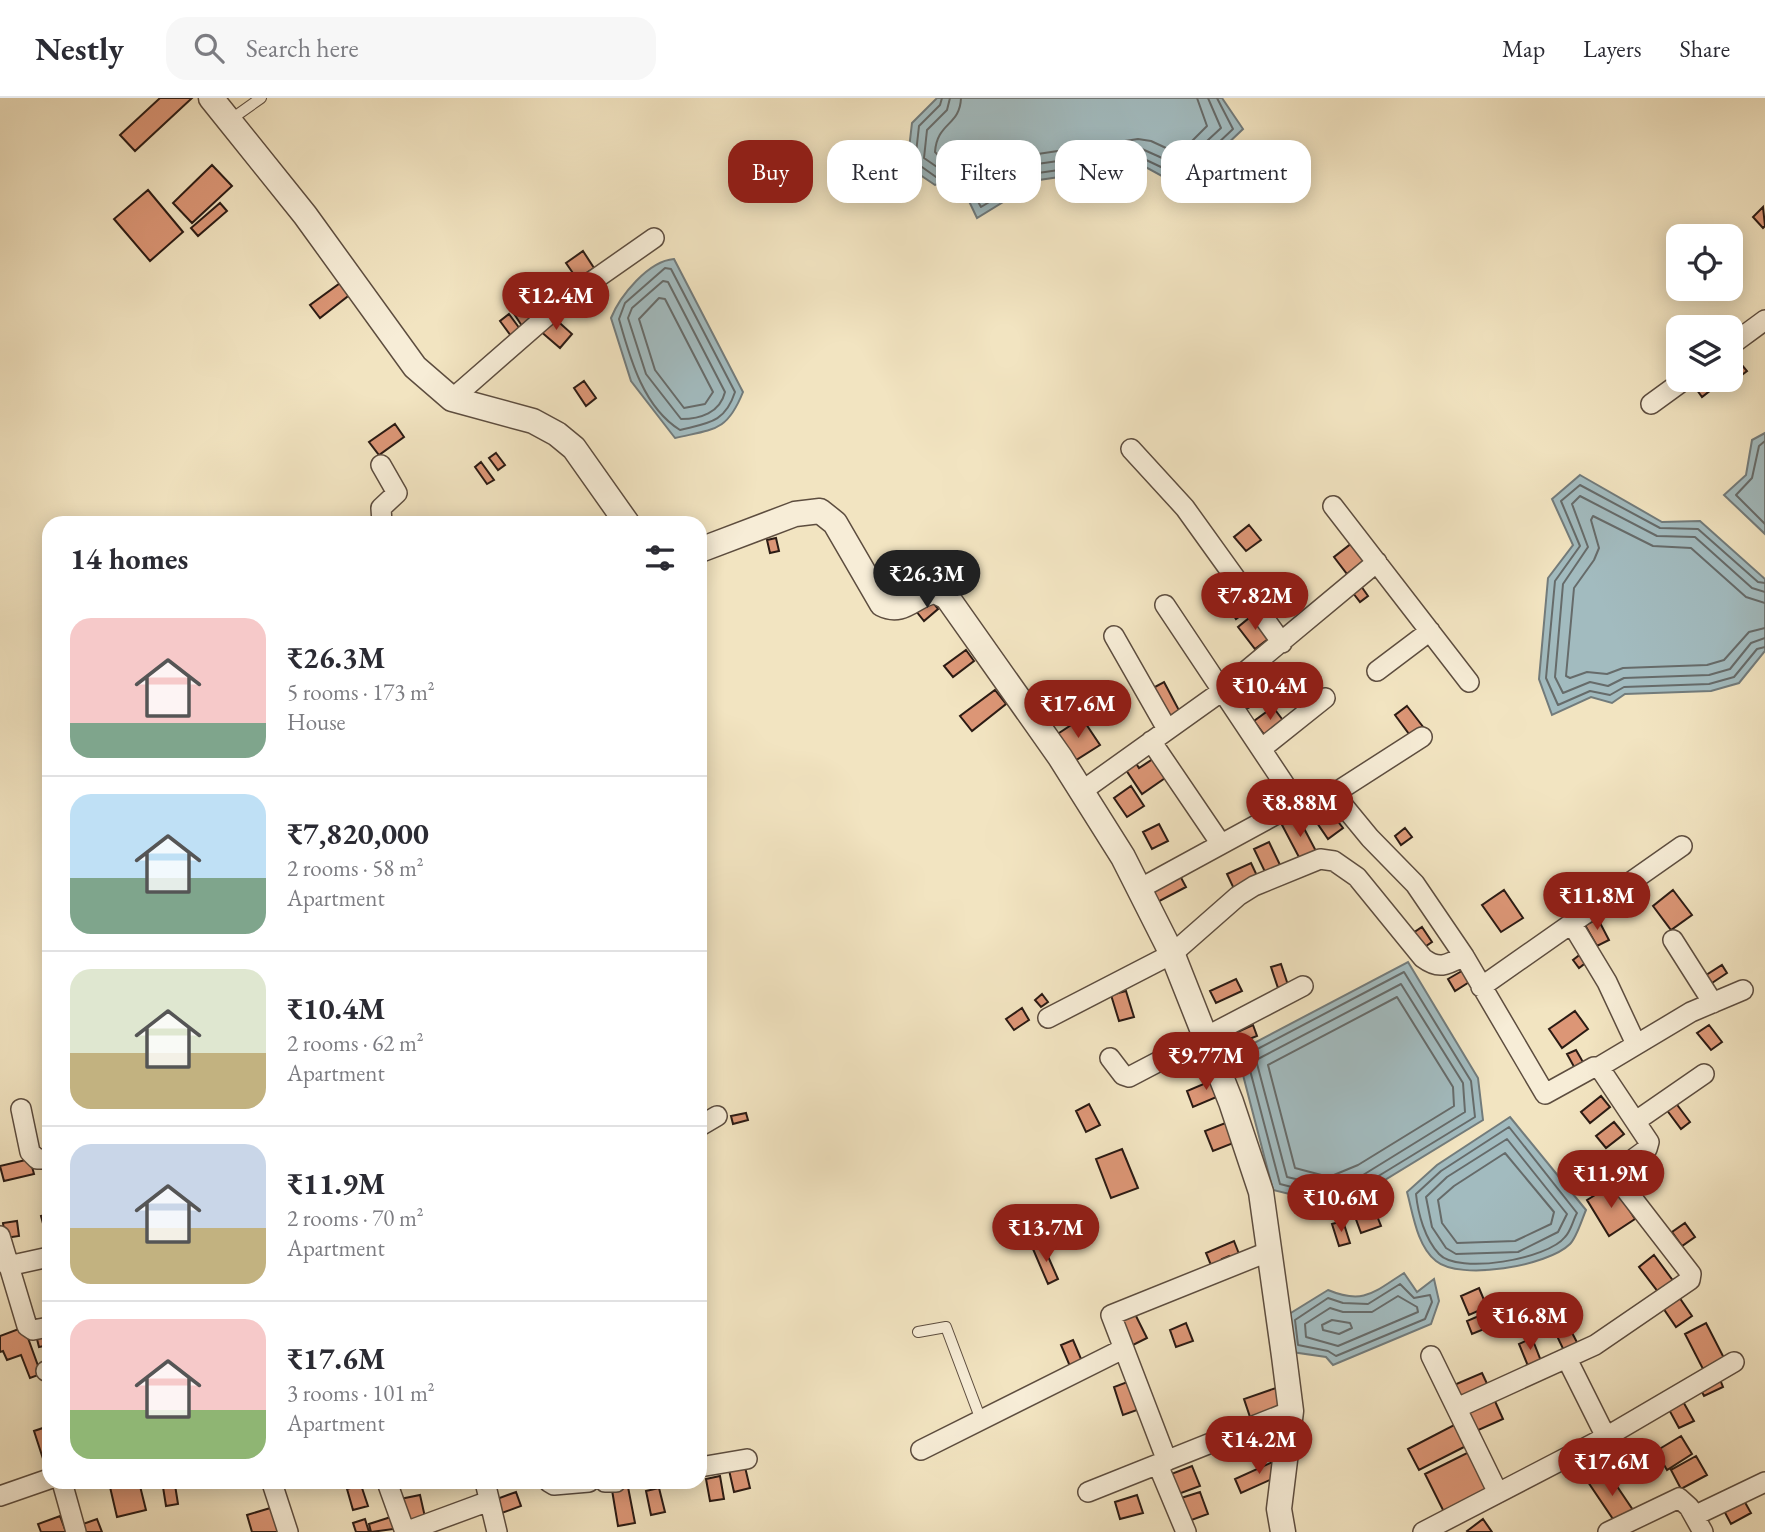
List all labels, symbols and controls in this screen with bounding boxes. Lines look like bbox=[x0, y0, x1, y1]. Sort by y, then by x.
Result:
search box bbox=[166, 17, 656, 80]
text: Nestly bbox=[35, 27, 124, 70]
icon: search bbox=[190, 29, 228, 67]
text: Search here bbox=[246, 31, 359, 65]
text: Map bbox=[1502, 33, 1545, 64]
text: Layers bbox=[1583, 33, 1642, 64]
text: Share bbox=[1680, 33, 1730, 64]
chip: Buy bbox=[728, 140, 813, 203]
chip: Rent bbox=[827, 140, 922, 203]
chip: Filters bbox=[936, 140, 1041, 203]
chip: New bbox=[1055, 140, 1147, 203]
chip: Apartment bbox=[1161, 140, 1311, 203]
map controls bbox=[1666, 224, 1743, 392]
button: locate bbox=[1666, 224, 1743, 301]
pin: ₹12.4M bbox=[499, 272, 613, 332]
text: ₹12.4M bbox=[518, 280, 594, 310]
button: layers bbox=[1666, 315, 1743, 392]
text: 14 homes bbox=[70, 539, 188, 578]
icon: filters bbox=[641, 539, 679, 577]
pin: ₹26.3M bbox=[870, 550, 984, 610]
text: ₹26.3M bbox=[889, 558, 965, 588]
pin: ₹7.82M bbox=[1198, 573, 1312, 632]
text: ₹7.82M bbox=[1217, 580, 1293, 610]
text: ₹26.3M bbox=[287, 638, 385, 677]
icon: home bbox=[126, 646, 210, 730]
pin: ₹10.4M bbox=[1213, 662, 1327, 722]
text: ₹10.4M bbox=[1232, 670, 1308, 700]
text: 5 rooms · 173 m² bbox=[287, 677, 435, 707]
pin: ₹17.6M bbox=[1021, 680, 1135, 740]
text: ₹17.6M bbox=[1040, 688, 1116, 718]
text: House bbox=[287, 707, 346, 737]
pin: ₹8.88M bbox=[1243, 780, 1357, 839]
text: ₹8.88M bbox=[1262, 787, 1338, 817]
text: ₹7,820,000 bbox=[287, 814, 429, 853]
icon: home bbox=[126, 822, 210, 906]
text: 2 rooms · 58 m² bbox=[287, 853, 424, 883]
pin: ₹11.8M bbox=[1540, 872, 1654, 932]
text: ₹11.8M bbox=[1559, 880, 1635, 910]
text: Apartment bbox=[287, 883, 385, 913]
text: ₹10.4M bbox=[287, 989, 385, 1028]
icon: home bbox=[126, 997, 210, 1081]
text: 2 rooms · 62 m² bbox=[287, 1028, 424, 1058]
pin: ₹9.77M bbox=[1149, 1032, 1263, 1092]
text: ₹9.77M bbox=[1168, 1040, 1244, 1070]
text: Apartment bbox=[287, 1058, 385, 1088]
pin: ₹11.9M bbox=[1554, 1150, 1668, 1210]
text: ₹11.9M bbox=[1573, 1158, 1649, 1188]
text: ₹11.9M bbox=[287, 1164, 385, 1203]
icon: home bbox=[126, 1172, 210, 1256]
pin: ₹10.6M bbox=[1284, 1174, 1398, 1234]
text: ₹10.6M bbox=[1303, 1182, 1379, 1212]
text: 2 rooms · 70 m² bbox=[287, 1203, 424, 1233]
pin: ₹13.7M bbox=[989, 1204, 1103, 1264]
text: ₹13.7M bbox=[1008, 1212, 1084, 1242]
text: Apartment bbox=[287, 1233, 385, 1263]
pin: ₹16.8M bbox=[1473, 1292, 1587, 1352]
text: ₹16.8M bbox=[1492, 1300, 1568, 1330]
text: ₹17.6M bbox=[287, 1339, 385, 1378]
icon: home bbox=[126, 1347, 210, 1431]
text: 3 rooms · 101 m² bbox=[287, 1378, 435, 1408]
text: Apartment bbox=[287, 1408, 385, 1438]
pin: ₹14.2M bbox=[1202, 1416, 1316, 1476]
text: ₹14.2M bbox=[1221, 1424, 1297, 1454]
pin: ₹17.6M bbox=[1555, 1438, 1669, 1498]
text: ₹17.6M bbox=[1574, 1446, 1650, 1476]

